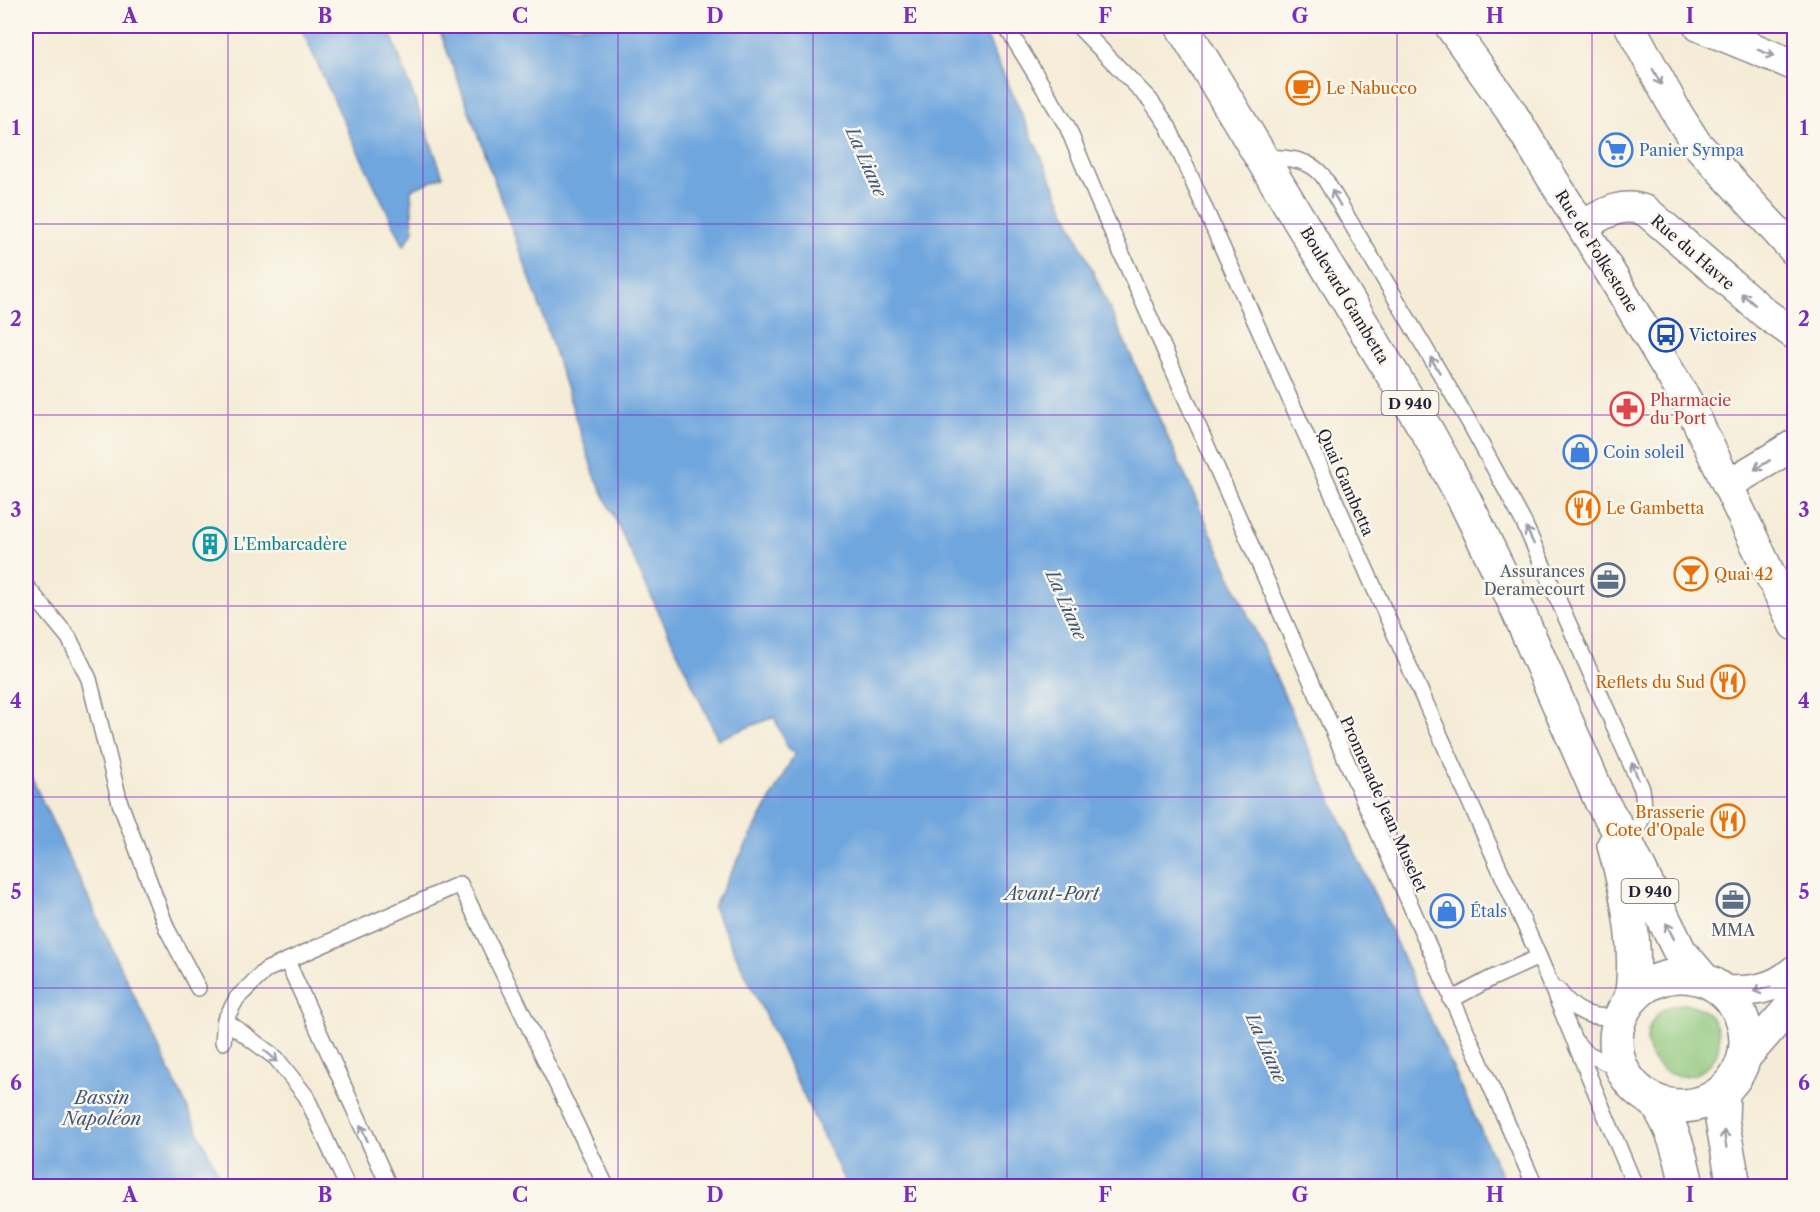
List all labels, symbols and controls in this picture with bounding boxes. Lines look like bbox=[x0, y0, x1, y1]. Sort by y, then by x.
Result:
text: A bbox=[121, 4, 138, 28]
text: B bbox=[318, 4, 333, 28]
text: C bbox=[512, 4, 528, 28]
text: D bbox=[706, 4, 724, 28]
text: E bbox=[903, 4, 917, 28]
text: F bbox=[1098, 4, 1112, 28]
text: G bbox=[1292, 4, 1309, 28]
text: H bbox=[1486, 4, 1504, 28]
text: I bbox=[1686, 4, 1694, 28]
one-way arrow bbox=[1756, 48, 1775, 59]
one-way arrow bbox=[1651, 68, 1663, 85]
cafe icon: Le Nabucco bbox=[1285, 70, 1321, 106]
place label: Le Nabucco bbox=[1326, 78, 1417, 98]
text: 1 bbox=[12, 116, 21, 140]
text: 1 bbox=[1800, 116, 1809, 140]
water label: La Liane bbox=[840, 122, 892, 202]
supermarket icon: Panier Sympa bbox=[1598, 132, 1634, 168]
place label: Panier Sympa bbox=[1639, 140, 1744, 160]
street label: Rue de Folkestone bbox=[1551, 186, 1643, 316]
one-way arrow bbox=[1329, 190, 1341, 207]
street label: Rue du Havre bbox=[1647, 210, 1739, 294]
street label: Boulevard Gambetta bbox=[1296, 223, 1394, 367]
one-way arrow bbox=[1741, 292, 1756, 306]
text: 2 bbox=[10, 307, 22, 331]
text: 2 bbox=[1798, 307, 1810, 331]
bus stop icon: Victoires bbox=[1648, 317, 1684, 353]
place label: Victoires bbox=[1688, 325, 1757, 345]
one-way arrow bbox=[1429, 357, 1441, 374]
place label: Pharmacie du Port bbox=[1650, 390, 1731, 428]
road number: D 940 bbox=[1382, 391, 1438, 415]
pharmacy icon: Pharmacie du Port bbox=[1609, 391, 1645, 427]
street label: Quai Gambetta bbox=[1313, 425, 1379, 539]
shop icon: Coin soleil bbox=[1562, 434, 1598, 470]
place label: Coin soleil bbox=[1603, 442, 1685, 462]
one-way arrow bbox=[1754, 459, 1771, 471]
restaurant icon: Le Gambetta bbox=[1565, 490, 1601, 526]
text: 3 bbox=[10, 498, 22, 522]
place label: Le Gambetta bbox=[1606, 498, 1705, 518]
text: 3 bbox=[1798, 498, 1810, 522]
building icon: L'Embarcadère bbox=[192, 526, 228, 562]
one-way arrow bbox=[1524, 527, 1535, 545]
place label: L'Embarcadère bbox=[233, 534, 347, 554]
bar icon: Quai 42 bbox=[1673, 556, 1709, 592]
place label: Assurances Deramecourt bbox=[1484, 561, 1585, 599]
office icon: Assurances Deramecourt bbox=[1590, 562, 1626, 598]
place label: Quai 42 bbox=[1714, 564, 1773, 584]
water label: La Liane bbox=[1040, 565, 1092, 645]
restaurant icon: Reflets du Sud bbox=[1710, 664, 1746, 700]
place label: Reflets du Sud bbox=[1595, 672, 1705, 692]
text: 4 bbox=[10, 689, 22, 713]
text: 4 bbox=[1798, 689, 1810, 713]
street label: Promenade Jean Muselet bbox=[1336, 713, 1432, 895]
one-way arrow bbox=[1628, 763, 1639, 781]
place label: Brasserie Cote d'Opale bbox=[1605, 802, 1705, 840]
restaurant icon: Brasserie Cote d'Opale bbox=[1710, 803, 1746, 839]
road number: D 940 bbox=[1622, 879, 1678, 903]
text: 5 bbox=[10, 880, 22, 904]
text: 5 bbox=[1798, 880, 1810, 904]
office icon: MMA bbox=[1715, 882, 1751, 918]
water label: Avant-Port bbox=[1002, 883, 1101, 905]
shop icon: Étals bbox=[1429, 893, 1465, 929]
place label: Étals bbox=[1470, 901, 1507, 921]
place label: MMA bbox=[1711, 920, 1756, 940]
one-way arrow bbox=[1663, 923, 1675, 941]
one-way arrow bbox=[1753, 984, 1772, 995]
water label: La Liane bbox=[1240, 1008, 1292, 1088]
one-way arrow bbox=[263, 1048, 279, 1062]
text: 6 bbox=[10, 1071, 22, 1095]
text: 6 bbox=[1798, 1071, 1810, 1095]
water label: Bassin Napoléon bbox=[61, 1087, 142, 1130]
one-way arrow bbox=[358, 1125, 370, 1143]
one-way arrow bbox=[1720, 1130, 1731, 1149]
text: A bbox=[121, 1183, 138, 1207]
text: B bbox=[318, 1183, 333, 1207]
text: C bbox=[512, 1183, 528, 1207]
text: D bbox=[706, 1183, 724, 1207]
text: E bbox=[903, 1183, 917, 1207]
text: F bbox=[1098, 1183, 1112, 1207]
text: G bbox=[1292, 1183, 1309, 1207]
text: H bbox=[1486, 1183, 1504, 1207]
text: I bbox=[1686, 1183, 1694, 1207]

